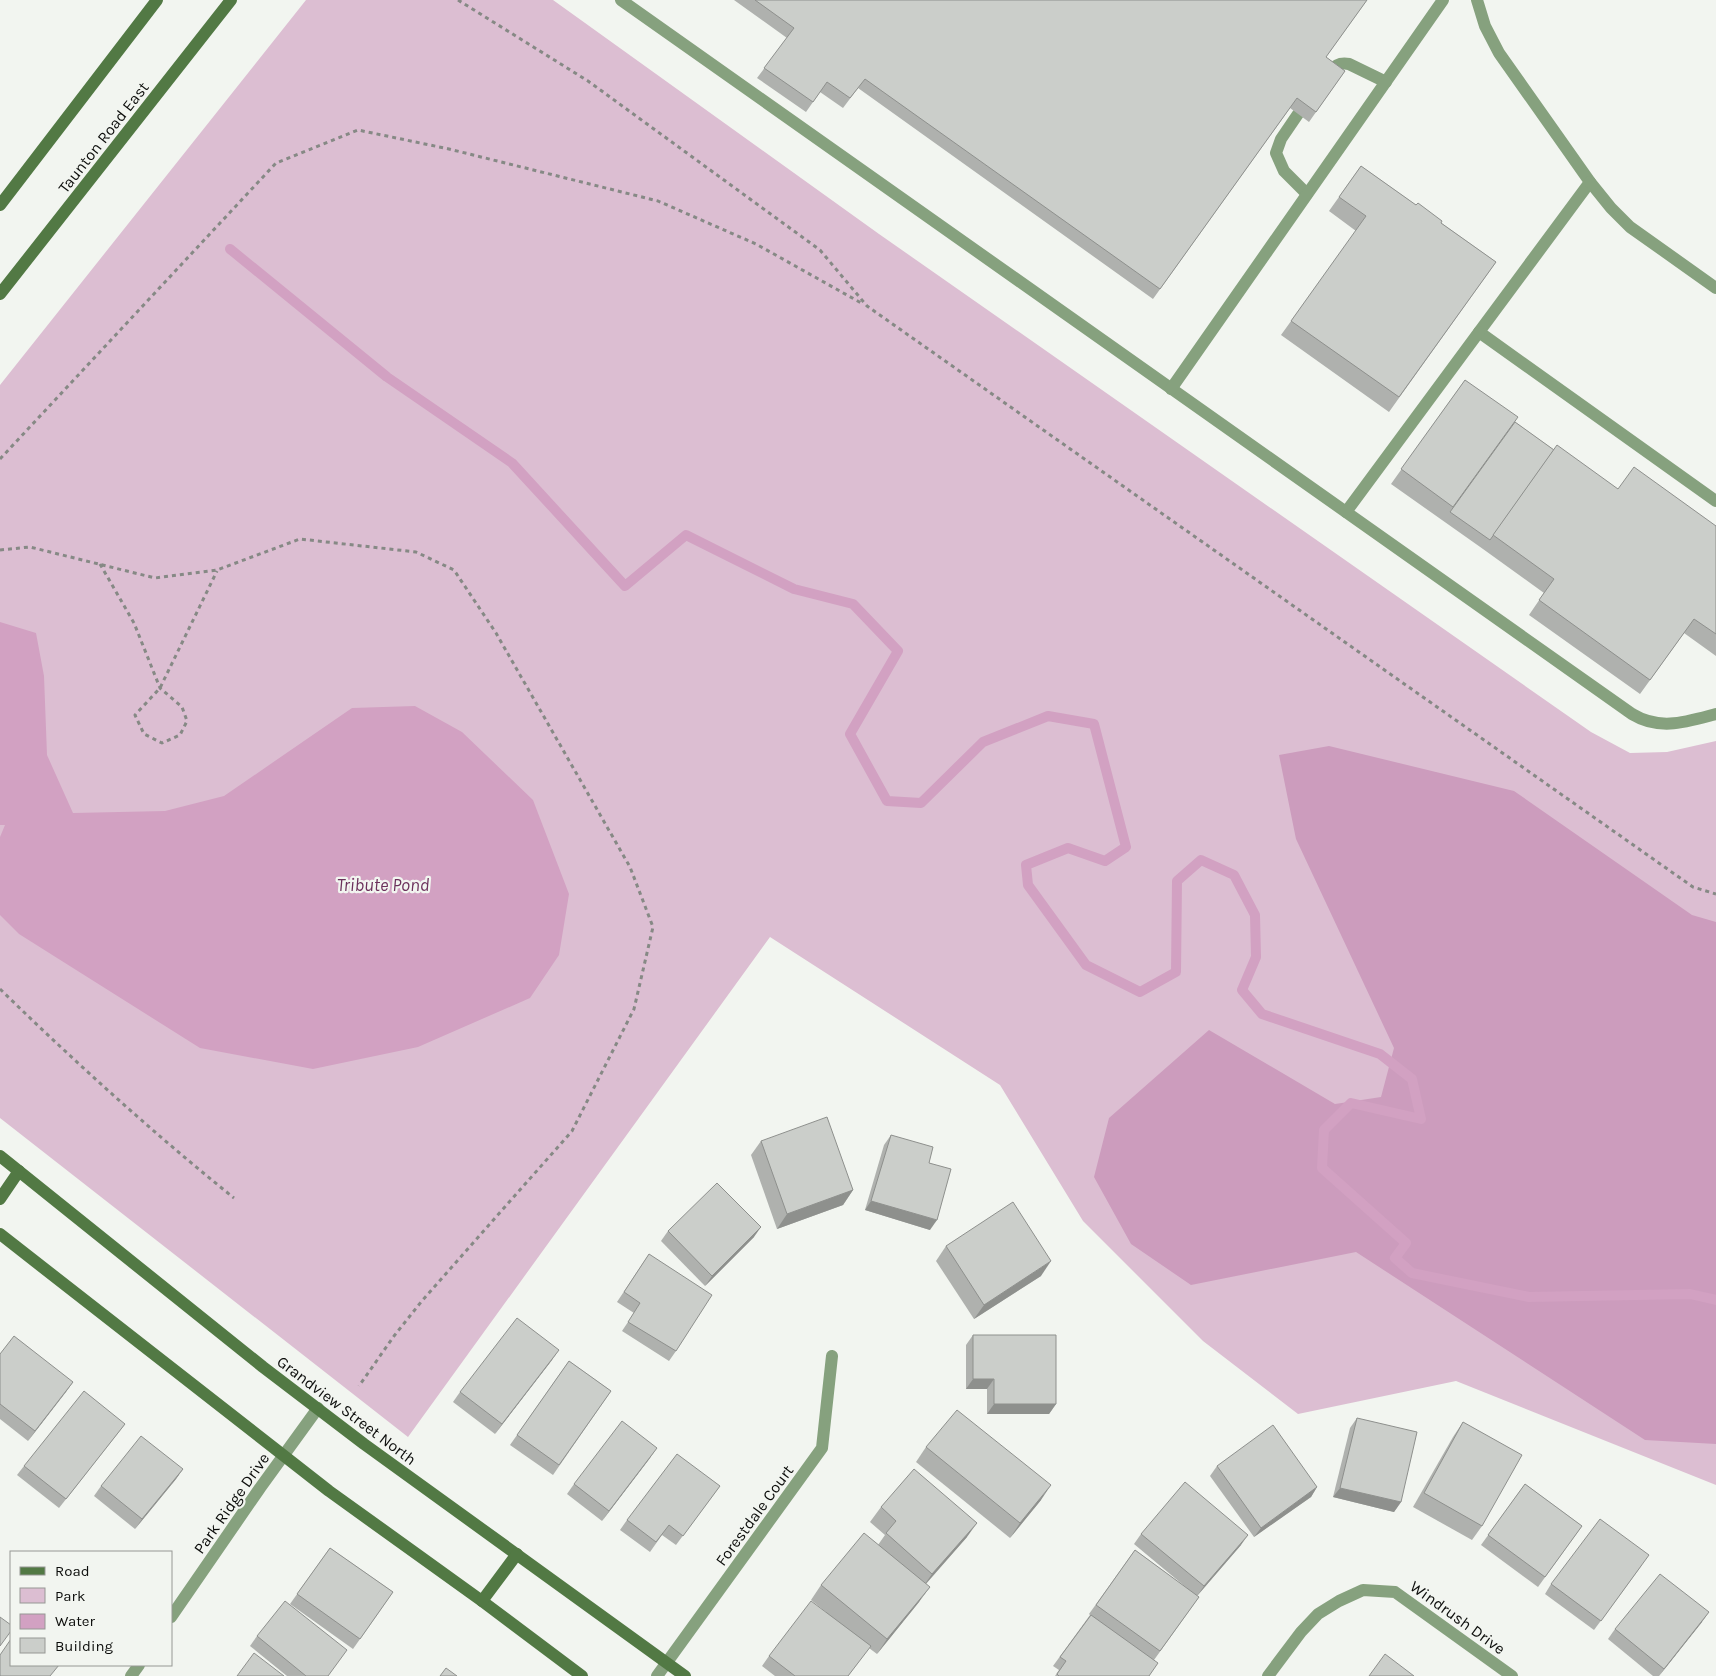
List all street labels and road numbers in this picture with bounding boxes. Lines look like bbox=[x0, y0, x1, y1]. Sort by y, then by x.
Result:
street label: Taunton Road East bbox=[54, 78, 153, 197]
street label: Grandview Street North bbox=[273, 1352, 420, 1469]
street label: Park Ridge Drive bbox=[190, 1449, 273, 1557]
street label: Forestdale Court bbox=[711, 1461, 797, 1569]
street label: Windrush Drive bbox=[1406, 1577, 1509, 1658]

